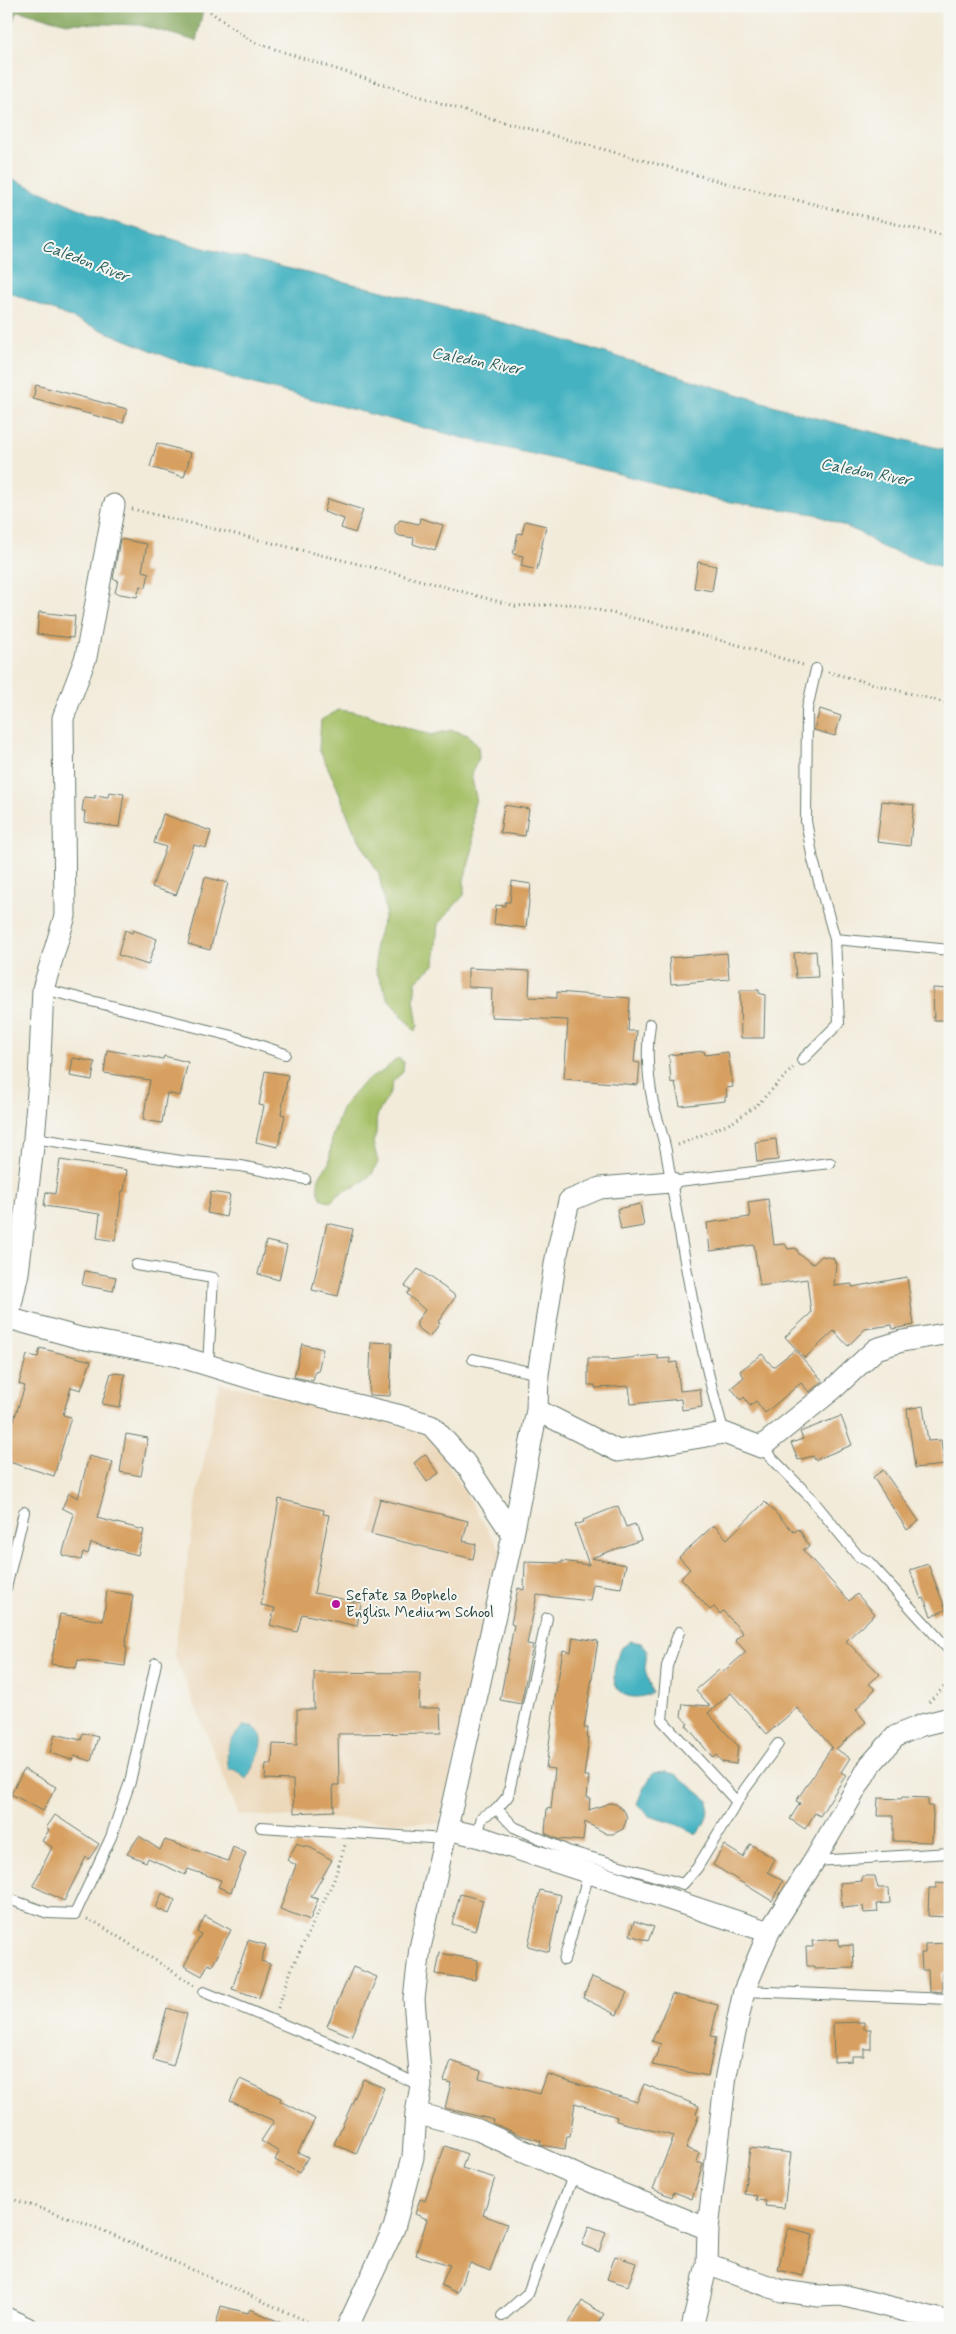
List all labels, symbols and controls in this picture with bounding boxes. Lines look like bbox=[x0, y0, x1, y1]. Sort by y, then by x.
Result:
water label: Caledon River bbox=[39, 235, 134, 288]
water label: Caledon River bbox=[430, 342, 526, 381]
water label: Caledon River bbox=[819, 453, 915, 492]
place label: Sefate sa Bophelo English Medium School bbox=[346, 1586, 494, 1624]
marker: Sefate sa Bophelo English Medium School bbox=[330, 1598, 342, 1610]

